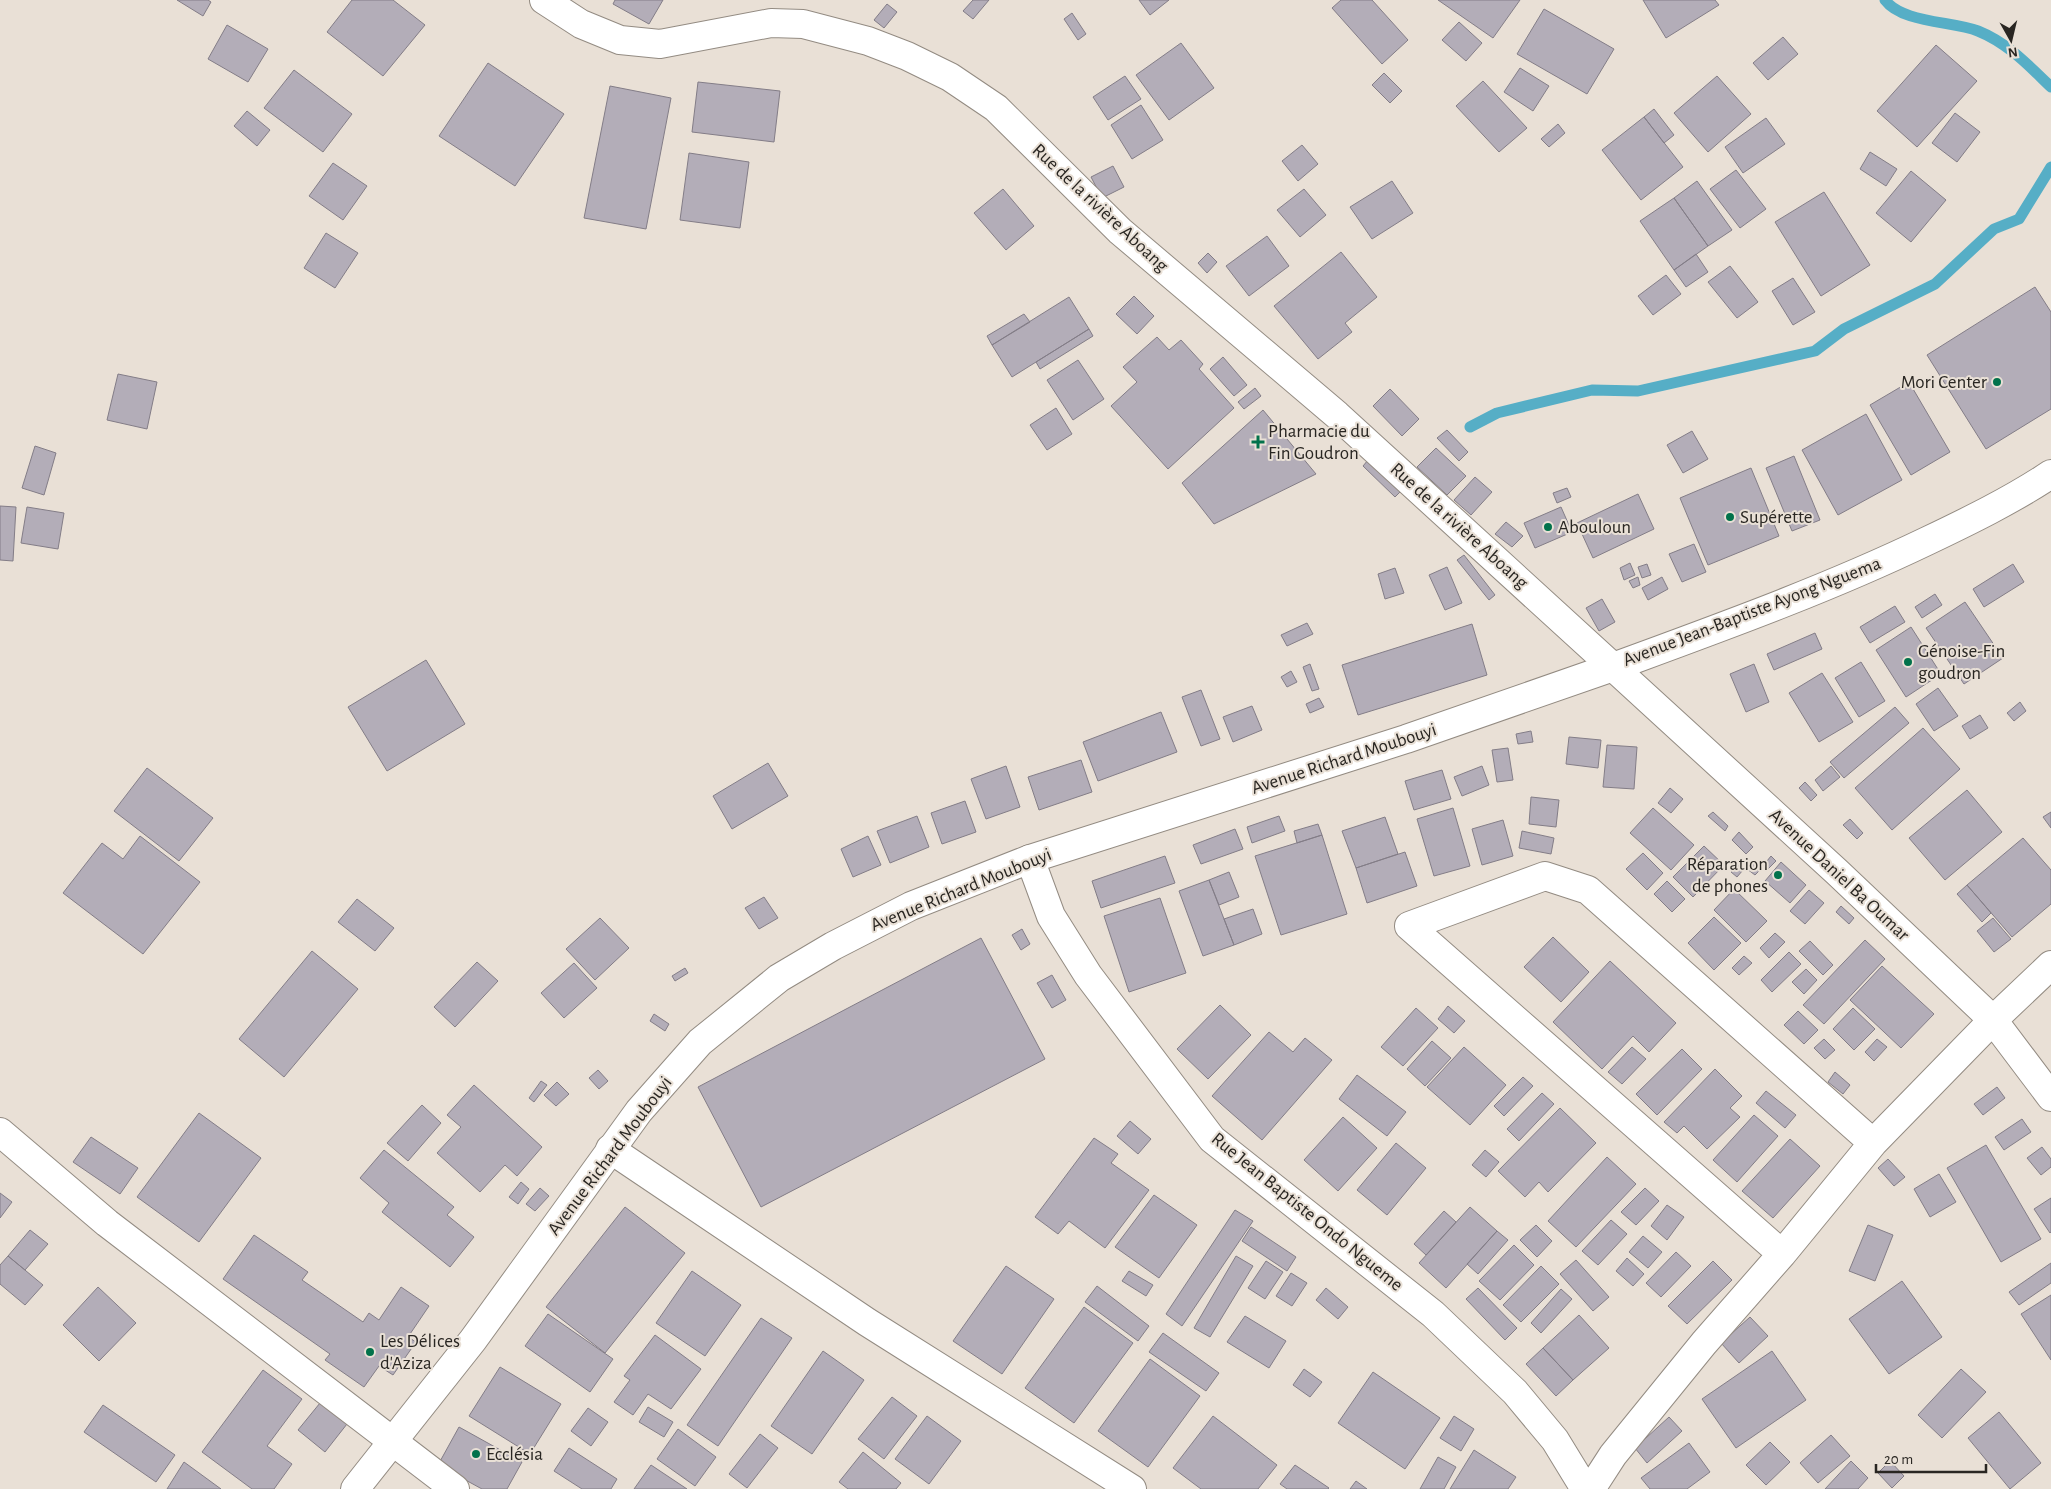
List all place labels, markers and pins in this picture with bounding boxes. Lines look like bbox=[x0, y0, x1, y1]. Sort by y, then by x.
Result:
place label: Mori Center bbox=[1901, 373, 1987, 392]
marker: Mori Center bbox=[1991, 376, 2003, 388]
place label: Pharmacie du Fin Goudron bbox=[1268, 422, 1370, 463]
marker: Pharmacie du Fin Goudron bbox=[1252, 436, 1264, 448]
place label: Supérette bbox=[1740, 508, 1813, 527]
marker: Supérette bbox=[1724, 511, 1736, 523]
place label: Abouloun bbox=[1558, 518, 1631, 537]
marker: Abouloun bbox=[1542, 521, 1554, 533]
place label: Génoise-Fin goudron bbox=[1918, 642, 2005, 683]
marker: Génoise-Fin goudron bbox=[1902, 656, 1914, 668]
place label: Réparation de phones bbox=[1687, 855, 1768, 896]
marker: Réparation de phones bbox=[1772, 869, 1784, 881]
place label: Les Délices d'Aziza bbox=[380, 1332, 460, 1373]
marker: Les Délices d'Aziza bbox=[364, 1346, 376, 1358]
place label: Ecclésia bbox=[486, 1445, 543, 1464]
marker: Ecclésia bbox=[470, 1448, 482, 1460]

